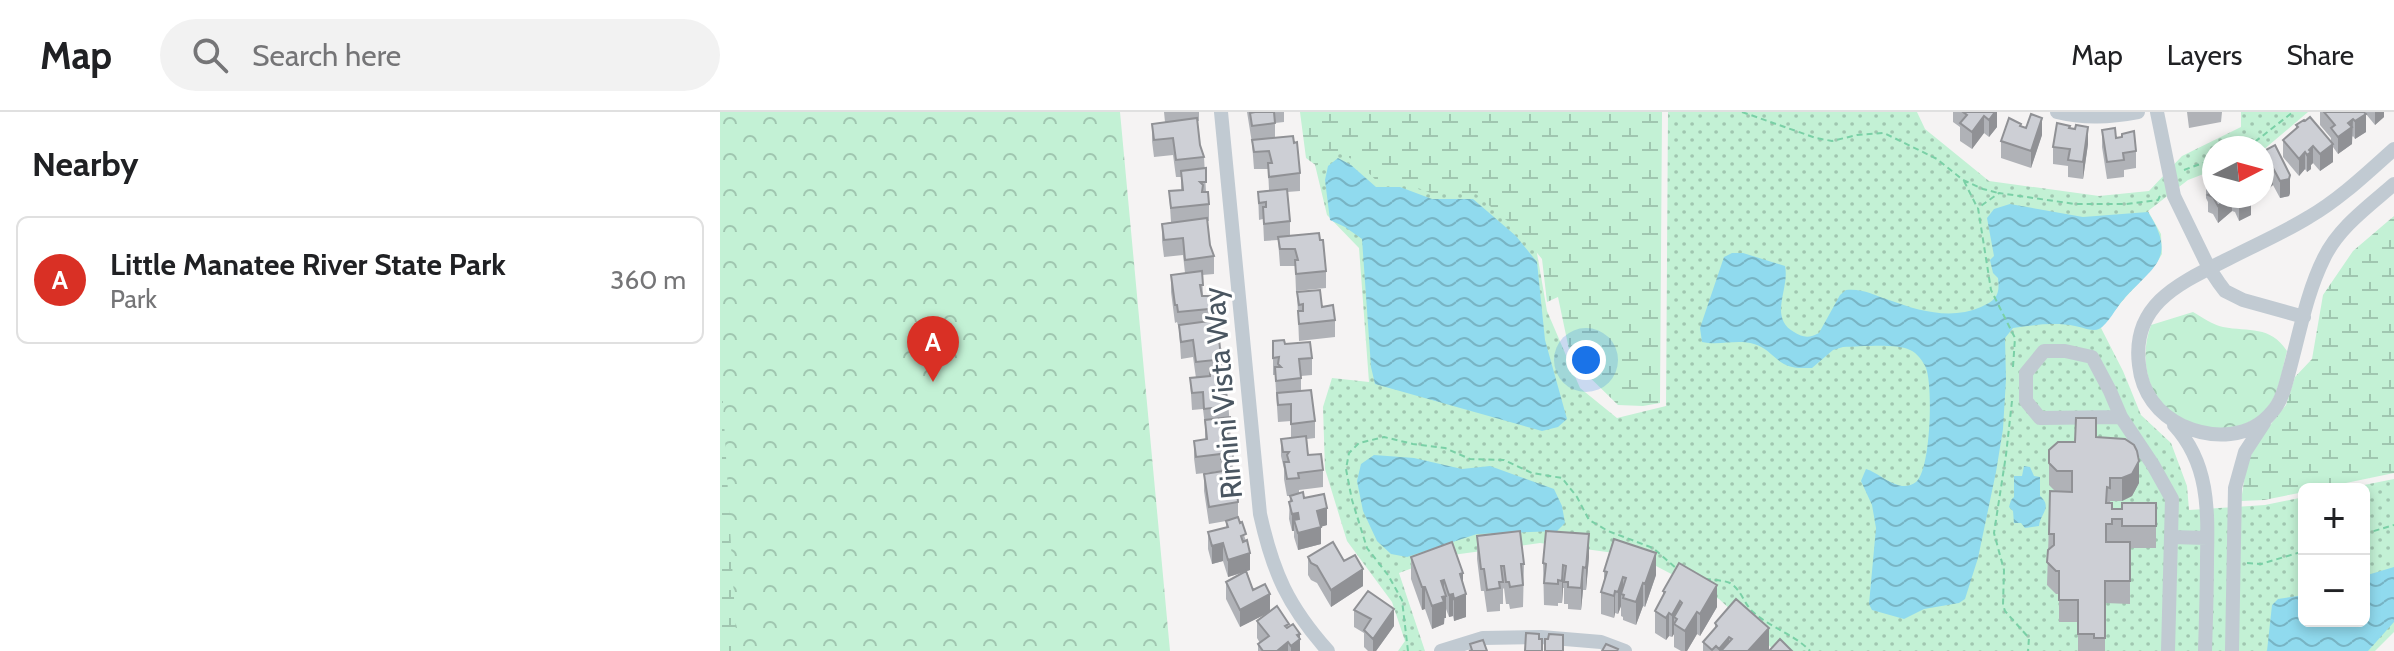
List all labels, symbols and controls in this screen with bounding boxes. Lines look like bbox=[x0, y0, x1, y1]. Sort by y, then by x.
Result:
search box bbox=[160, 19, 720, 91]
text: Map bbox=[40, 32, 112, 79]
icon: search bbox=[188, 33, 232, 77]
text: Search here bbox=[252, 37, 401, 74]
text: Map bbox=[2071, 38, 2123, 72]
text: Layers bbox=[2167, 38, 2242, 72]
text: Share bbox=[2286, 38, 2354, 72]
north arrow bbox=[2202, 136, 2274, 208]
text: Nearby bbox=[32, 143, 139, 185]
text: Little Manatee River State Park bbox=[110, 246, 506, 283]
text: A bbox=[52, 264, 68, 296]
text: 360 m bbox=[610, 264, 686, 296]
text: Park bbox=[110, 283, 157, 315]
street label: Rimini Vista Way bbox=[1195, 286, 1250, 501]
pin: A bbox=[907, 316, 959, 382]
your location bbox=[1566, 340, 1606, 380]
map controls bbox=[2298, 483, 2370, 627]
button: + bbox=[2298, 483, 2370, 555]
button: − bbox=[2298, 555, 2370, 627]

